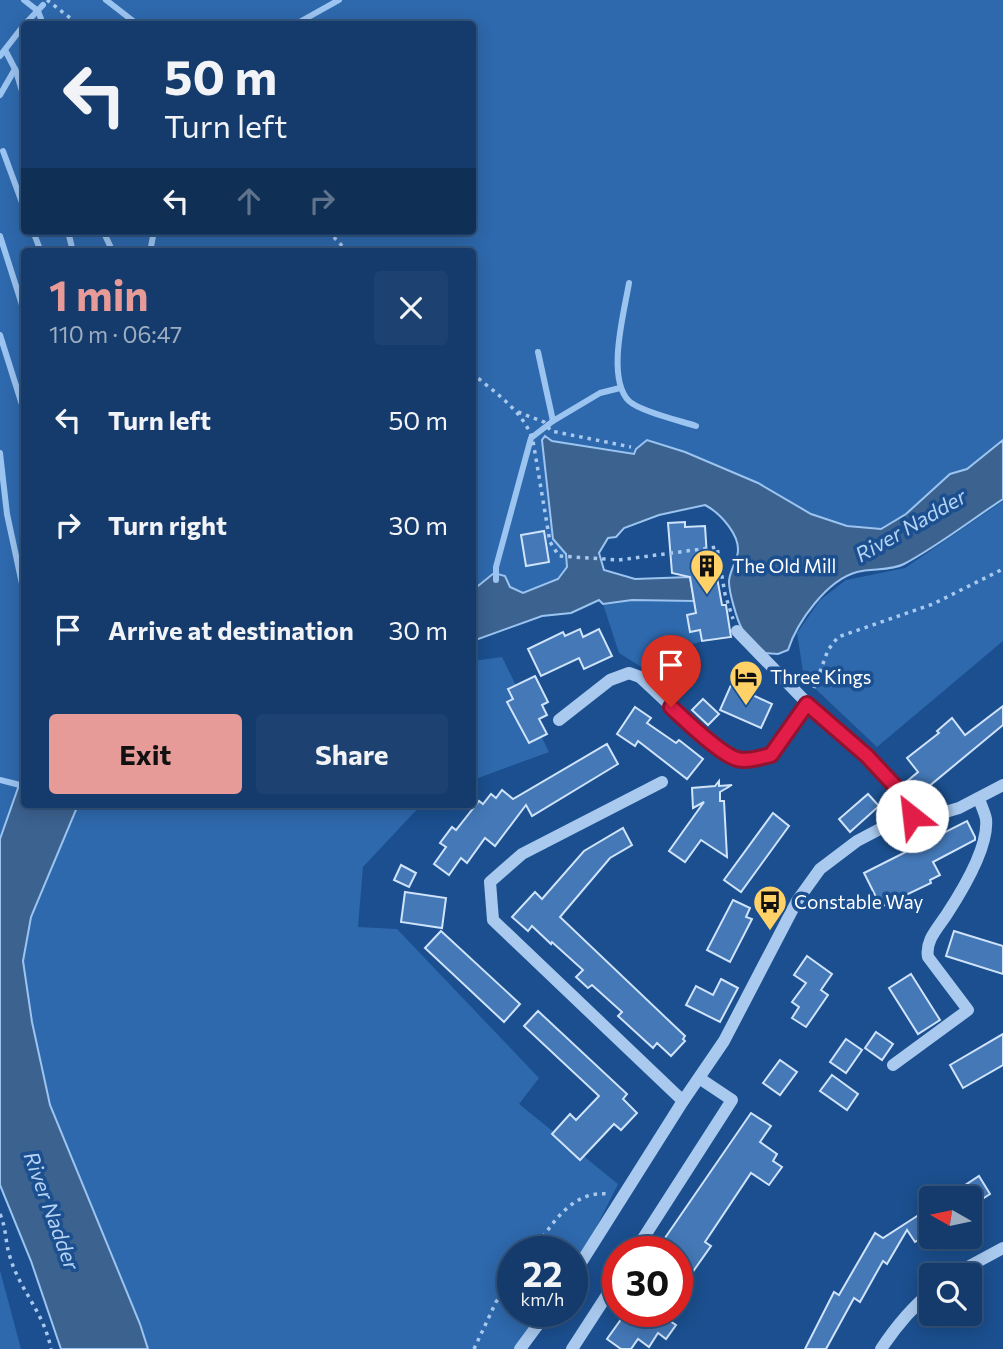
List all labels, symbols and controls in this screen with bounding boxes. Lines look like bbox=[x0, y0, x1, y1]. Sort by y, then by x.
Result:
text: 50 m bbox=[164, 45, 277, 105]
icon: left bbox=[49, 49, 140, 140]
text: Turn left bbox=[164, 105, 288, 145]
icon: left bbox=[157, 182, 195, 220]
icon: ahead bbox=[230, 182, 268, 220]
icon: right bbox=[303, 182, 341, 220]
text: 1 min bbox=[49, 268, 149, 320]
button: close bbox=[374, 271, 448, 345]
text: 110 m · 06:47 bbox=[49, 320, 182, 348]
icon: left bbox=[49, 401, 87, 439]
text: Turn left bbox=[108, 404, 211, 435]
text: 50 m bbox=[388, 404, 448, 435]
water label: River Nadder bbox=[850, 483, 971, 567]
icon: right bbox=[49, 506, 87, 544]
text: Turn right bbox=[108, 509, 227, 540]
text: 30 m bbox=[389, 509, 448, 540]
building icon: The Old Mill bbox=[688, 547, 726, 596]
place label: The Old Mill bbox=[732, 554, 836, 577]
icon: arrive bbox=[49, 611, 87, 649]
text: Arrive at destination bbox=[108, 614, 354, 645]
text: 30 m bbox=[389, 614, 448, 645]
pin bbox=[641, 635, 701, 707]
icon: arrive bbox=[652, 646, 690, 684]
hotel icon: Three Kings bbox=[727, 658, 765, 707]
place label: Three Kings bbox=[770, 665, 871, 688]
button: Exit bbox=[49, 714, 242, 794]
button: Share bbox=[256, 714, 448, 794]
position arrow bbox=[875, 779, 949, 853]
bus stop icon: Constable Way bbox=[751, 883, 789, 932]
place label: Constable Way bbox=[794, 890, 923, 913]
water label: River Nadder bbox=[19, 1148, 86, 1274]
north arrow bbox=[919, 1186, 982, 1250]
map controls bbox=[919, 1186, 982, 1326]
speed limit sign: 30 bbox=[602, 1236, 693, 1327]
text: 22 bbox=[523, 1251, 562, 1294]
button: search bbox=[919, 1263, 982, 1326]
text: km/h bbox=[521, 1288, 564, 1310]

